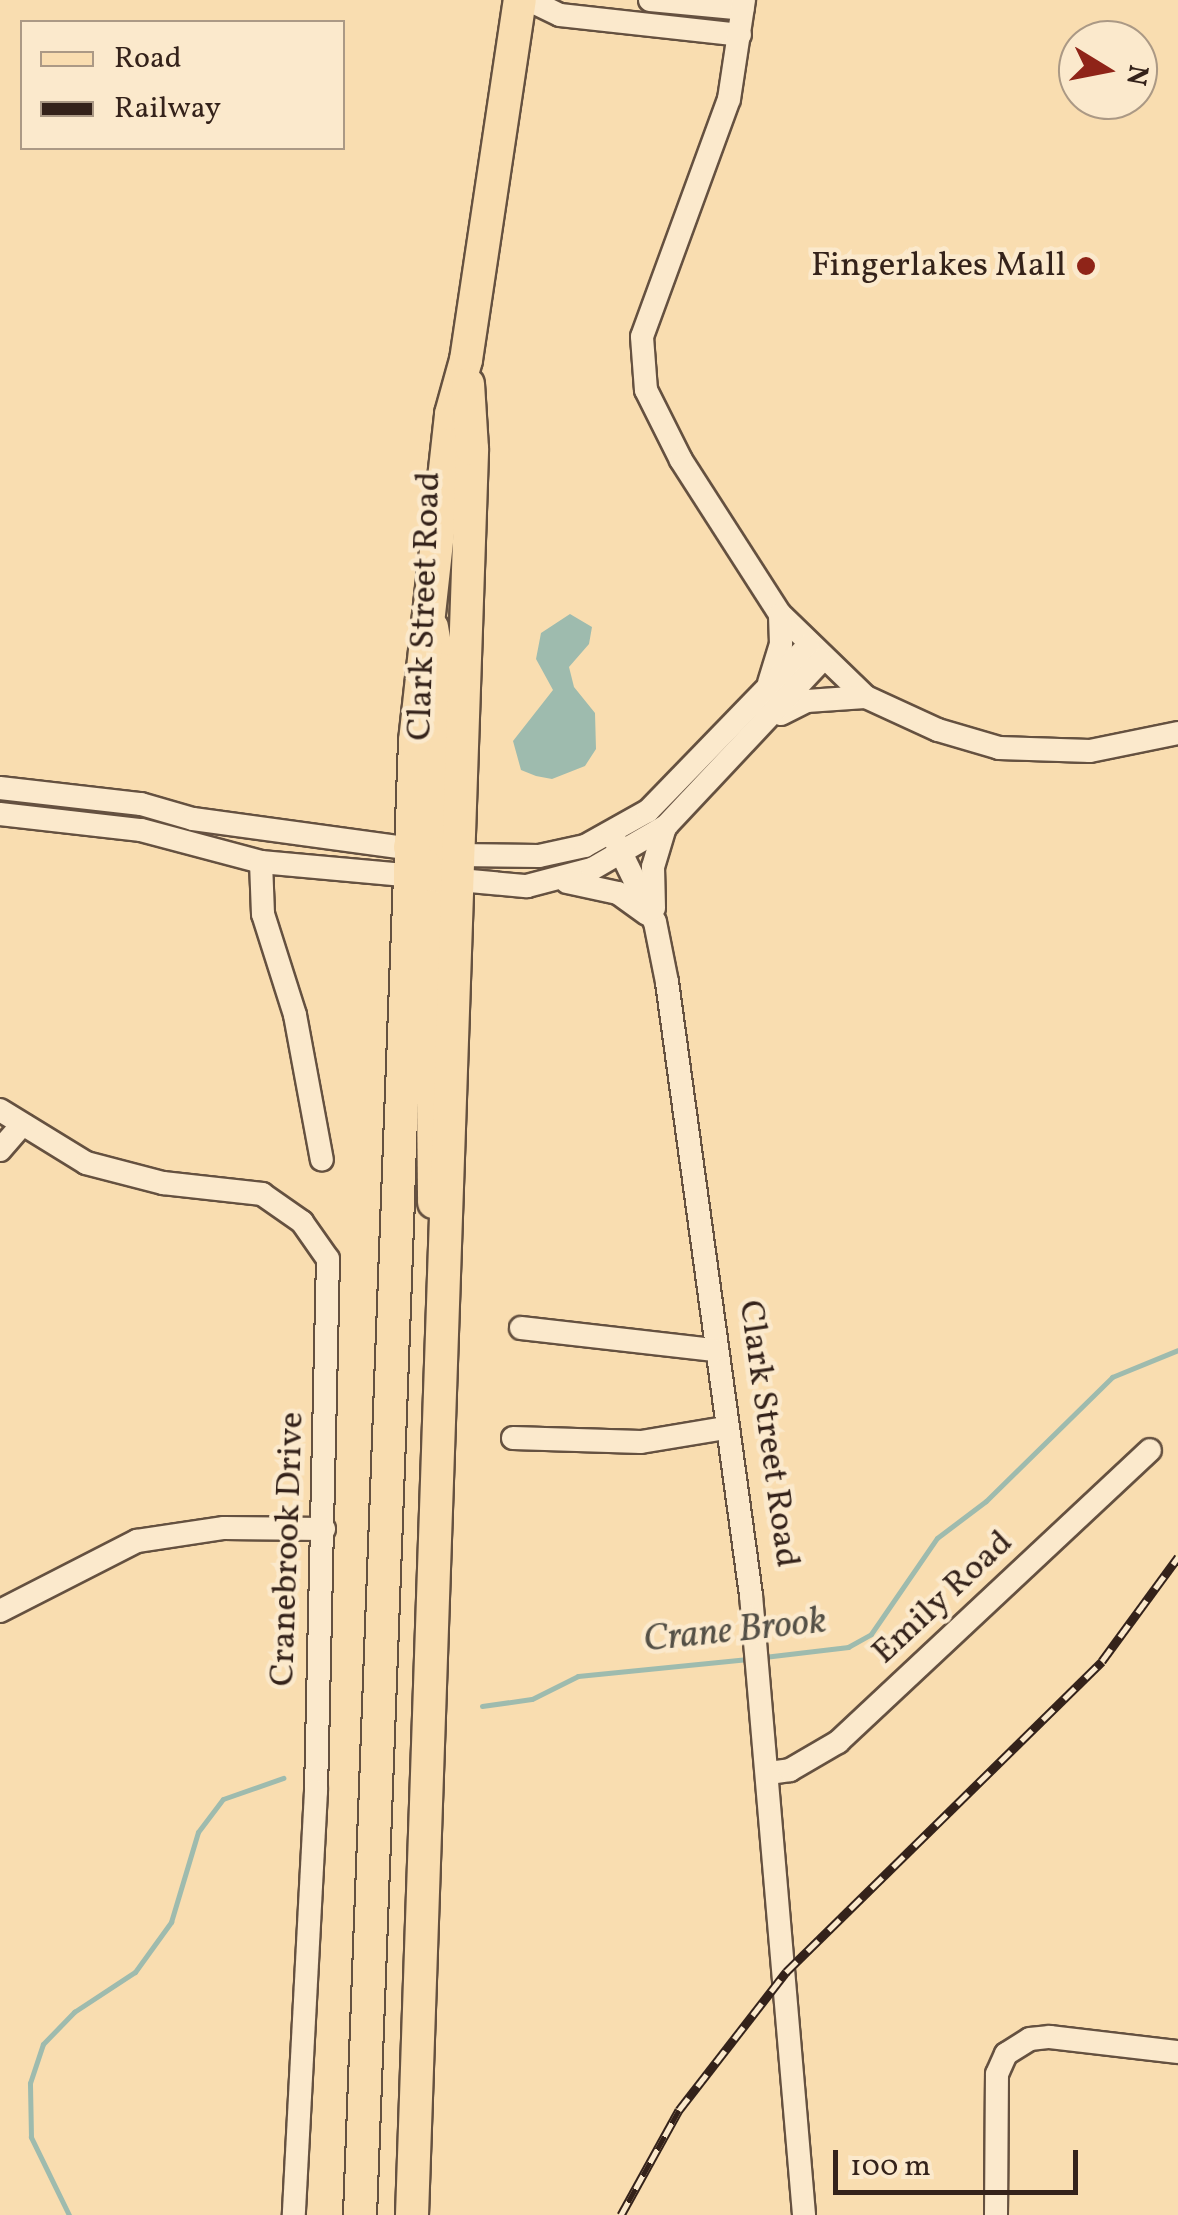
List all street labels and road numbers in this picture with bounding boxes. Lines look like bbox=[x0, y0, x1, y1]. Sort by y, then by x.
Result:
street label: Clark Street Road bbox=[399, 471, 451, 741]
street label: Clark Street Road bbox=[728, 1298, 808, 1570]
street label: Cranebrook Drive bbox=[262, 1411, 314, 1687]
street label: Emily Road bbox=[864, 1522, 1022, 1674]

